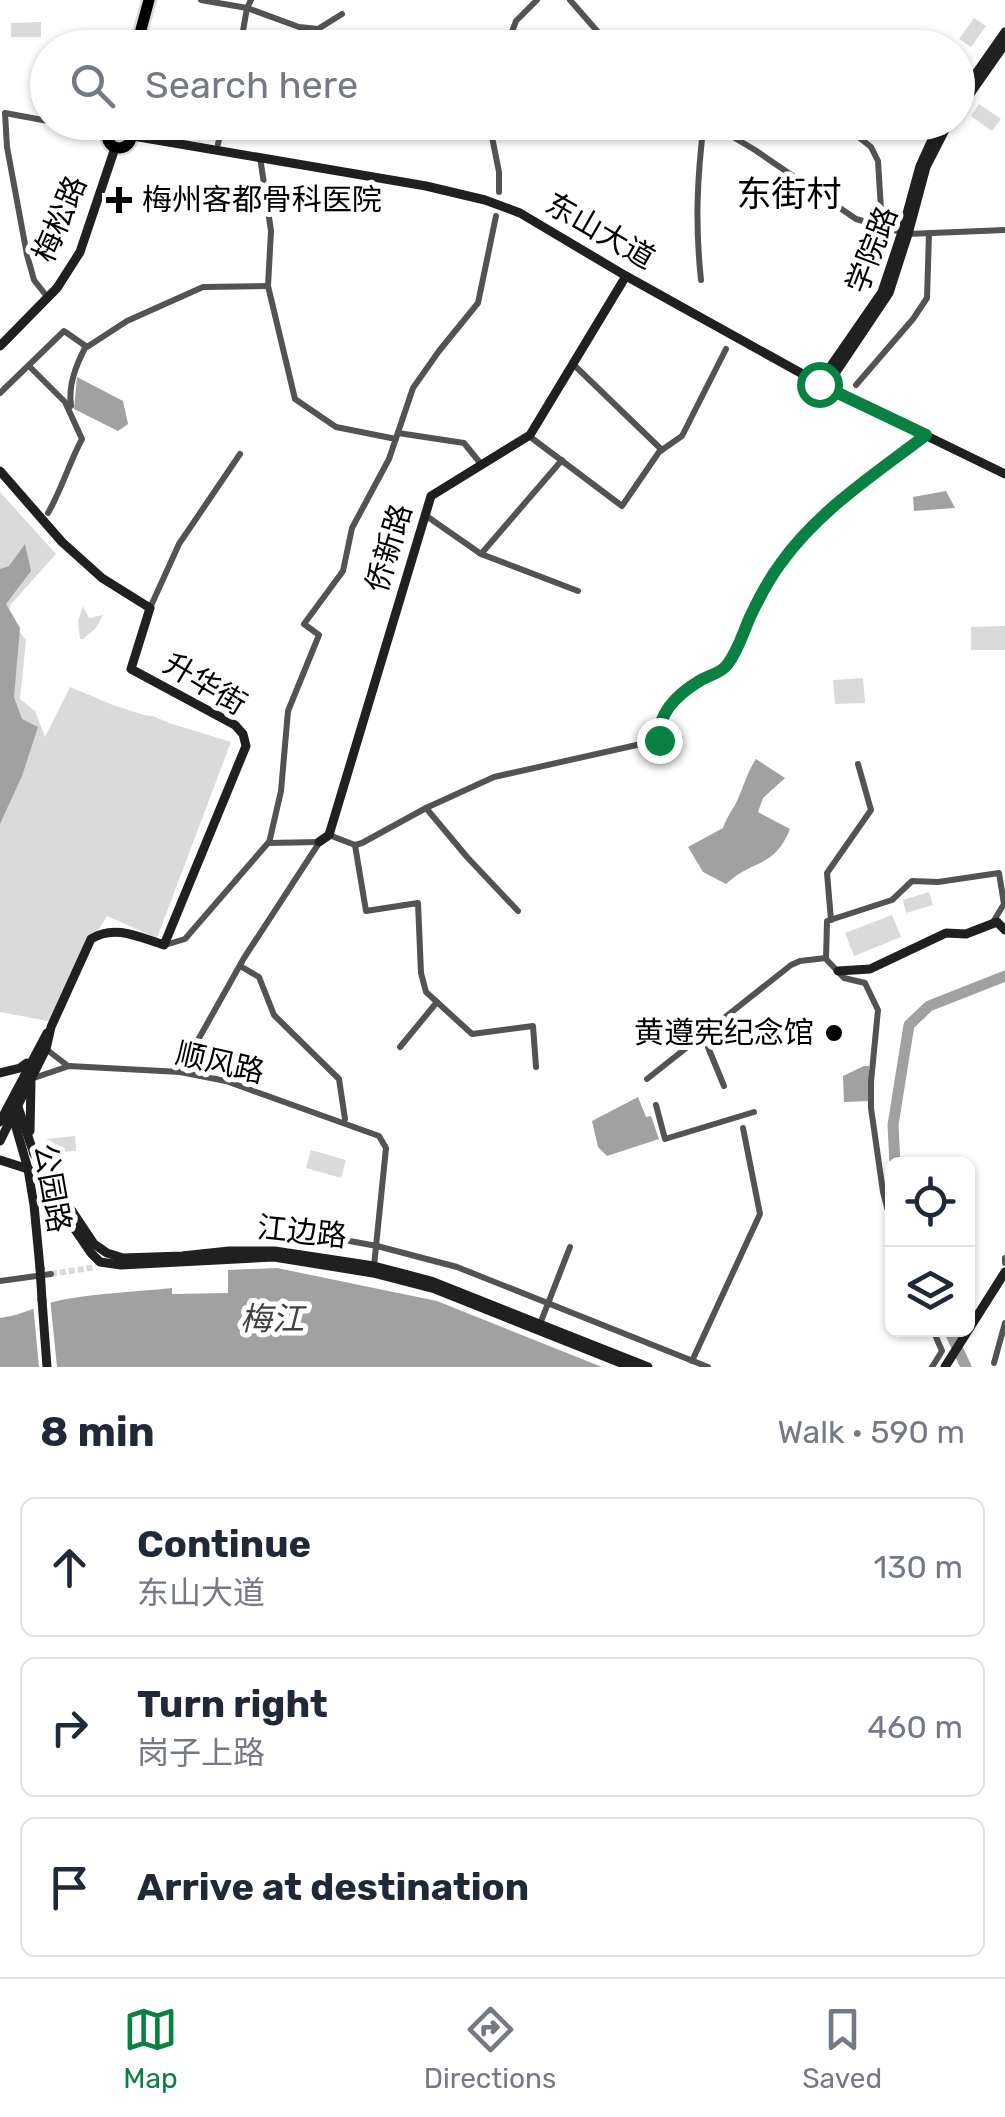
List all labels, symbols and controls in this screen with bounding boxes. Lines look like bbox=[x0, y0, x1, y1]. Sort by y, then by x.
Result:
search box bbox=[30, 30, 975, 140]
icon: search bbox=[65, 58, 120, 113]
text: Search here bbox=[145, 62, 358, 108]
street label: 梅松路 bbox=[26, 171, 94, 267]
district label: 东街村 bbox=[736, 173, 842, 215]
place label: 梅州客都骨科医院 bbox=[142, 182, 382, 218]
street label: 东山大道 bbox=[539, 185, 661, 277]
marker: 梅州客都骨科医院 bbox=[106, 187, 132, 213]
street label: 学院路 bbox=[839, 202, 905, 298]
route start bbox=[797, 362, 843, 408]
street label: 侨新路 bbox=[359, 500, 419, 596]
street label: 升华街 bbox=[157, 645, 253, 723]
route end bbox=[637, 718, 683, 764]
place label: 黄遵宪纪念馆 bbox=[634, 1015, 814, 1051]
marker: 黄遵宪纪念馆 bbox=[823, 1022, 845, 1044]
street label: 顺风路 bbox=[172, 1035, 268, 1091]
street label: 公园路 bbox=[26, 1141, 78, 1235]
map controls bbox=[885, 1157, 975, 1337]
button: locate bbox=[885, 1157, 975, 1247]
street label: 江边路 bbox=[255, 1209, 349, 1255]
button: layers bbox=[885, 1247, 975, 1337]
water label: 梅江 bbox=[240, 1300, 307, 1338]
text: 8 min bbox=[40, 1407, 155, 1457]
text: Walk · 590 m bbox=[778, 1413, 965, 1451]
text: Continue bbox=[137, 1521, 311, 1567]
icon: ahead bbox=[42, 1540, 97, 1595]
text: 130 m bbox=[873, 1548, 963, 1586]
text: 东山大道 bbox=[137, 1574, 265, 1612]
text: Turn right bbox=[137, 1681, 328, 1727]
icon: right bbox=[42, 1700, 97, 1755]
text: 460 m bbox=[867, 1708, 963, 1746]
text: 岗子上路 bbox=[137, 1734, 265, 1772]
icon: arrive bbox=[42, 1860, 97, 1915]
text: Arrive at destination bbox=[137, 1864, 529, 1910]
tab: Map bbox=[123, 2002, 178, 2095]
tab: Directions bbox=[424, 2002, 556, 2095]
tab: Saved bbox=[802, 2002, 882, 2095]

